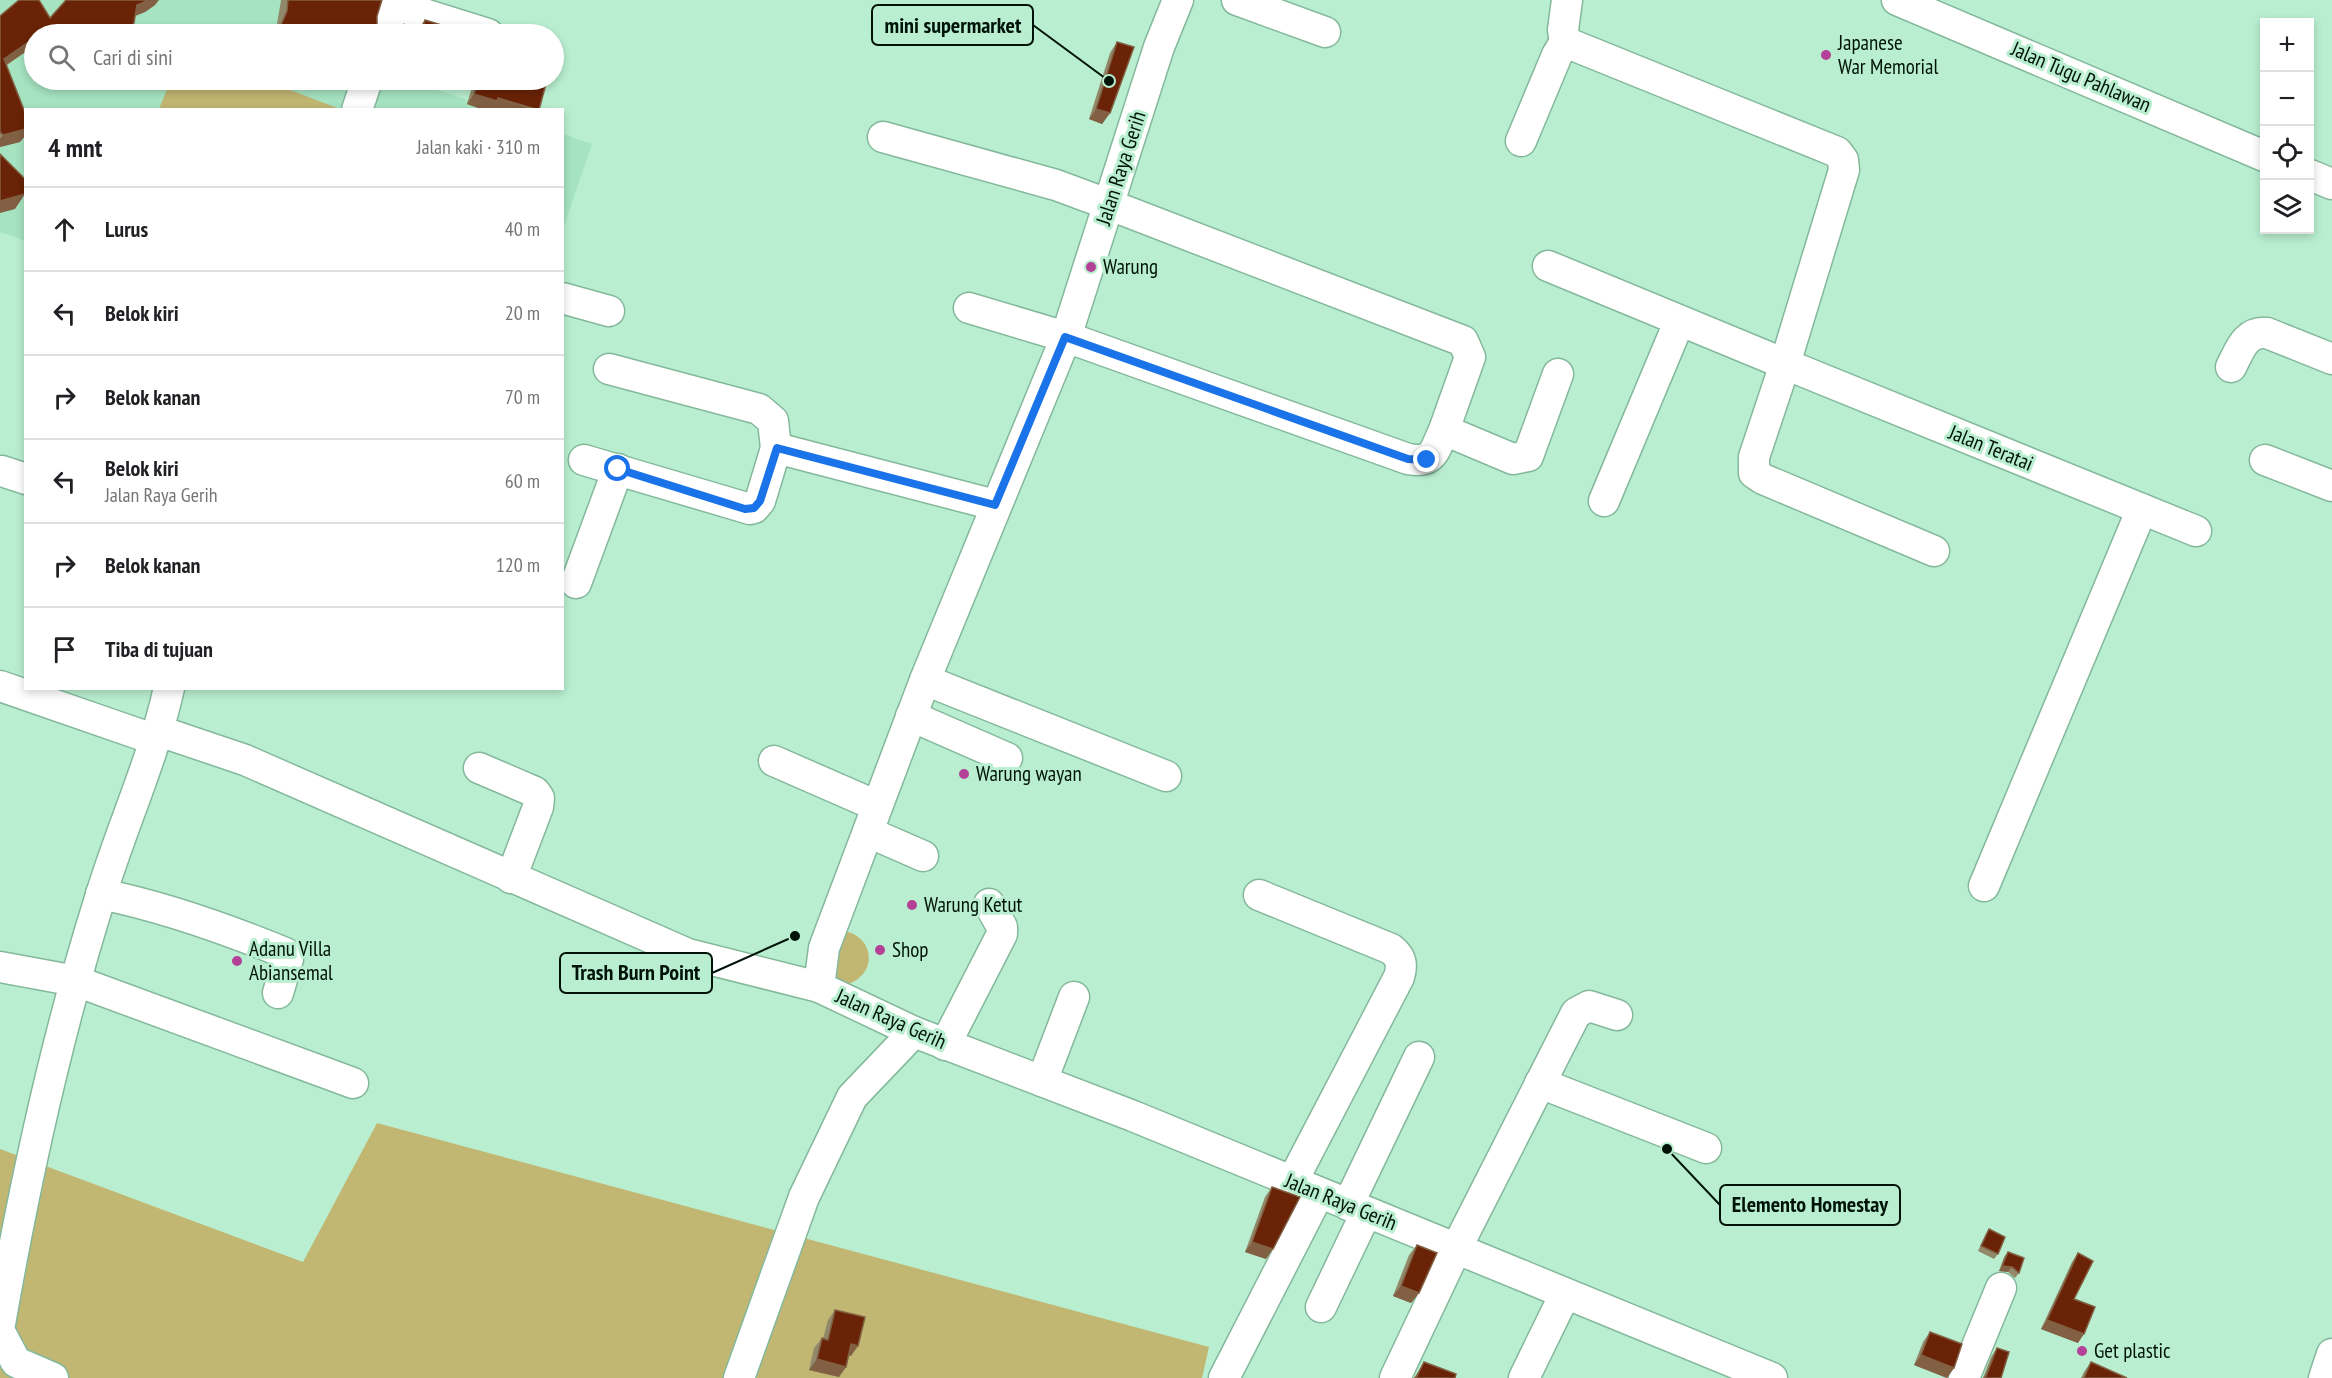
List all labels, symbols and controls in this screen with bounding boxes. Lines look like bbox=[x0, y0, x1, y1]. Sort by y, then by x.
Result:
callout: mini supermarket bbox=[872, 5, 1033, 45]
text: mini supermarket bbox=[885, 11, 1022, 39]
map controls bbox=[2260, 18, 2314, 234]
button: + bbox=[2260, 18, 2314, 72]
search box bbox=[24, 24, 564, 90]
place label: Japanese War Memorial bbox=[1837, 29, 1939, 80]
street label: Jalan Tugu Pahlawan bbox=[2006, 35, 2155, 118]
icon: search bbox=[45, 41, 78, 74]
text: Cari di sini bbox=[93, 43, 173, 71]
marker: Japanese War Memorial bbox=[1819, 48, 1833, 62]
button: − bbox=[2260, 72, 2314, 126]
street label: Jalan Raya Gerih bbox=[1089, 107, 1152, 229]
button: locate bbox=[2260, 126, 2314, 180]
text: 4 mnt bbox=[48, 131, 102, 164]
text: Jalan kaki · 310 m bbox=[417, 134, 540, 160]
button: layers bbox=[2260, 180, 2314, 234]
icon: ahead bbox=[48, 213, 81, 246]
text: Lurus bbox=[105, 215, 148, 243]
text: 40 m bbox=[505, 216, 540, 242]
place label: Warung bbox=[1103, 253, 1158, 280]
marker: Warung bbox=[1084, 260, 1098, 274]
icon: left bbox=[48, 297, 81, 330]
text: Belok kiri bbox=[105, 299, 179, 327]
text: 20 m bbox=[505, 300, 540, 326]
icon: right bbox=[48, 381, 81, 414]
text: Belok kanan bbox=[105, 383, 200, 411]
text: 70 m bbox=[505, 384, 540, 410]
street label: Jalan Teratai bbox=[1944, 418, 2037, 477]
route end bbox=[1413, 446, 1439, 472]
text: Belok kiri bbox=[105, 454, 179, 482]
route start bbox=[604, 455, 630, 481]
icon: left bbox=[48, 465, 81, 498]
text: 60 m bbox=[505, 468, 540, 494]
text: Jalan Raya Gerih bbox=[105, 482, 218, 508]
icon: right bbox=[48, 549, 81, 582]
text: Belok kanan bbox=[105, 551, 200, 579]
text: 120 m bbox=[496, 552, 540, 578]
icon: arrive bbox=[48, 633, 81, 666]
text: Tiba di tujuan bbox=[105, 635, 213, 663]
place label: Warung wayan bbox=[976, 760, 1082, 787]
marker: Warung wayan bbox=[957, 767, 971, 781]
place label: Warung Ketut bbox=[924, 891, 1023, 918]
marker: Warung Ketut bbox=[905, 898, 919, 912]
place label: Adanu Villa Abiansemal bbox=[249, 935, 333, 986]
place label: Shop bbox=[892, 936, 928, 963]
marker: Shop bbox=[873, 943, 887, 957]
callout: Trash Burn Point bbox=[560, 953, 712, 993]
marker: Adanu Villa Abiansemal bbox=[230, 954, 244, 968]
text: Trash Burn Point bbox=[572, 958, 701, 986]
street label: Jalan Raya Gerih bbox=[831, 982, 951, 1055]
street label: Jalan Raya Gerih bbox=[1280, 1167, 1401, 1236]
callout: Elemento Homestay bbox=[1720, 1185, 1900, 1225]
text: Elemento Homestay bbox=[1732, 1190, 1889, 1218]
place label: Get plastic bbox=[2094, 1337, 2171, 1364]
marker: Get plastic bbox=[2075, 1344, 2089, 1358]

